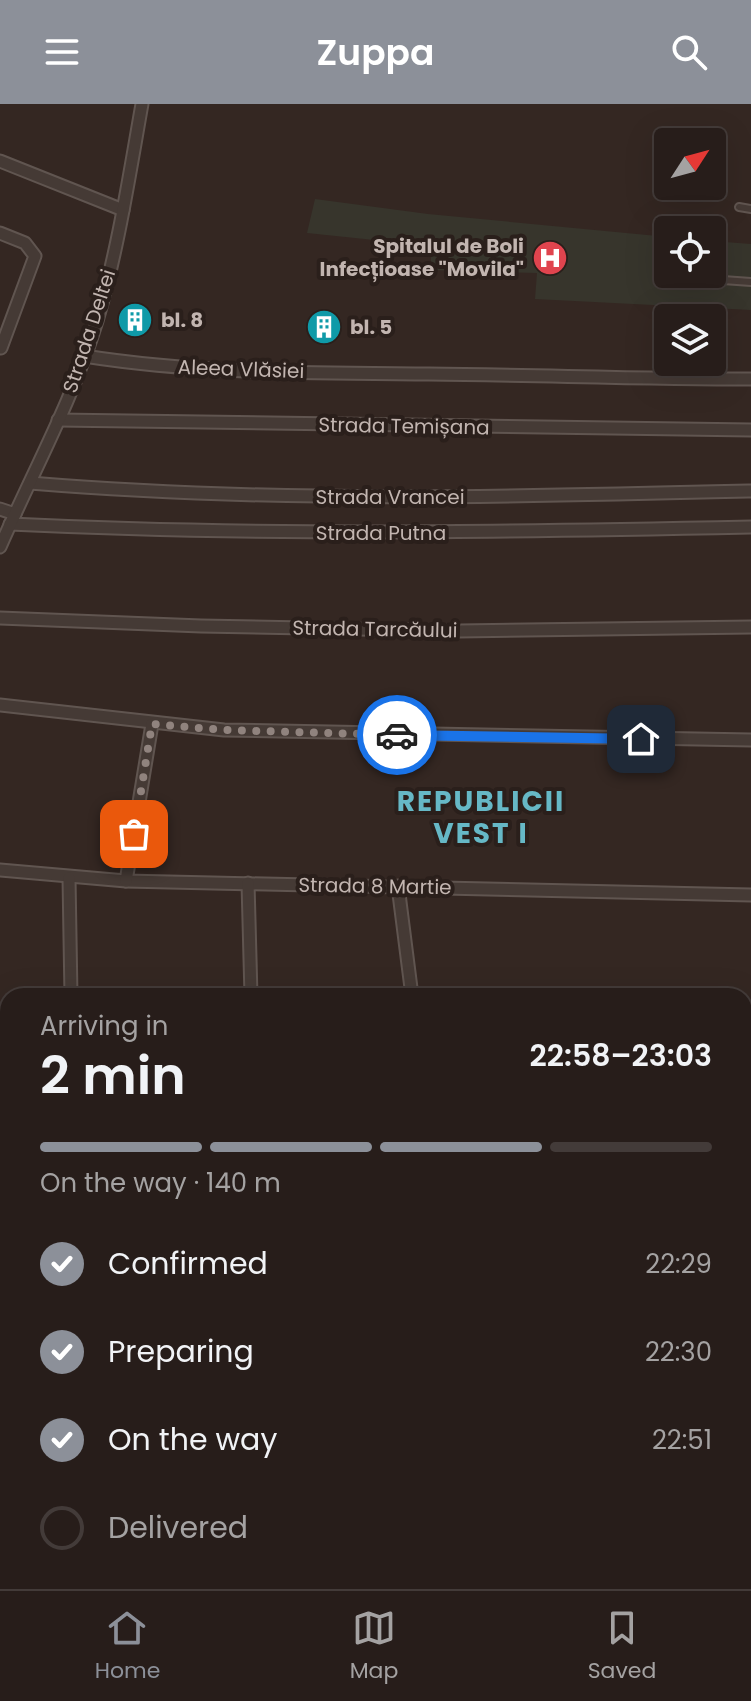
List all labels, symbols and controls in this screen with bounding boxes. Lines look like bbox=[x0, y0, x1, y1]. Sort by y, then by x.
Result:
text: Zuppa bbox=[317, 27, 434, 78]
icon: menu bbox=[40, 30, 84, 74]
icon: search bbox=[667, 30, 711, 74]
north arrow bbox=[654, 128, 726, 200]
map controls bbox=[654, 128, 726, 376]
button: locate bbox=[654, 216, 726, 288]
place label: Spitalul de Boli Infecțioase "Movila" bbox=[320, 232, 524, 283]
hospital icon: Spitalul de Boli Infecțioase "Movila" bbox=[531, 239, 569, 277]
street label: Strada Deltei bbox=[56, 266, 122, 396]
building icon: bl. 8 bbox=[116, 301, 154, 339]
button: layers bbox=[654, 304, 726, 376]
place label: bl. 8 bbox=[161, 306, 203, 334]
building icon: bl. 5 bbox=[305, 308, 343, 346]
place label: bl. 5 bbox=[350, 313, 392, 341]
street label: Aleea Vlăsiei bbox=[177, 353, 305, 385]
street label: Strada Temișana bbox=[318, 411, 490, 441]
street label: Strada Vrancei bbox=[315, 483, 465, 511]
street label: Strada Putna bbox=[316, 519, 446, 547]
street label: Strada Tarcăului bbox=[292, 614, 458, 644]
courier bbox=[357, 695, 437, 775]
pin bbox=[607, 705, 675, 773]
icon: car bbox=[375, 713, 419, 757]
icon: home bbox=[619, 717, 663, 761]
district label: REPUBLICII VEST I bbox=[397, 782, 565, 853]
pin bbox=[100, 800, 168, 868]
icon: bag bbox=[112, 812, 156, 856]
street label: Strada 8 Martie bbox=[298, 871, 452, 901]
text: Arriving in bbox=[40, 1008, 169, 1044]
text: 22:58–23:03 bbox=[530, 1034, 712, 1077]
text: 2 min bbox=[40, 1039, 186, 1112]
text: On the way · 140 m bbox=[40, 1165, 281, 1201]
icon: check bbox=[40, 1242, 84, 1286]
text: Confirmed bbox=[108, 1242, 268, 1285]
text: 22:29 bbox=[645, 1246, 712, 1282]
icon: check bbox=[40, 1330, 84, 1374]
text: Preparing bbox=[108, 1330, 254, 1373]
text: 22:30 bbox=[645, 1334, 712, 1370]
icon: check bbox=[40, 1418, 84, 1462]
text: On the way bbox=[108, 1418, 277, 1461]
text: 22:51 bbox=[652, 1422, 712, 1458]
text: Delivered bbox=[108, 1506, 248, 1549]
tab: Home bbox=[95, 1606, 160, 1687]
tab: Map bbox=[350, 1606, 398, 1687]
tab: Saved bbox=[588, 1606, 656, 1687]

